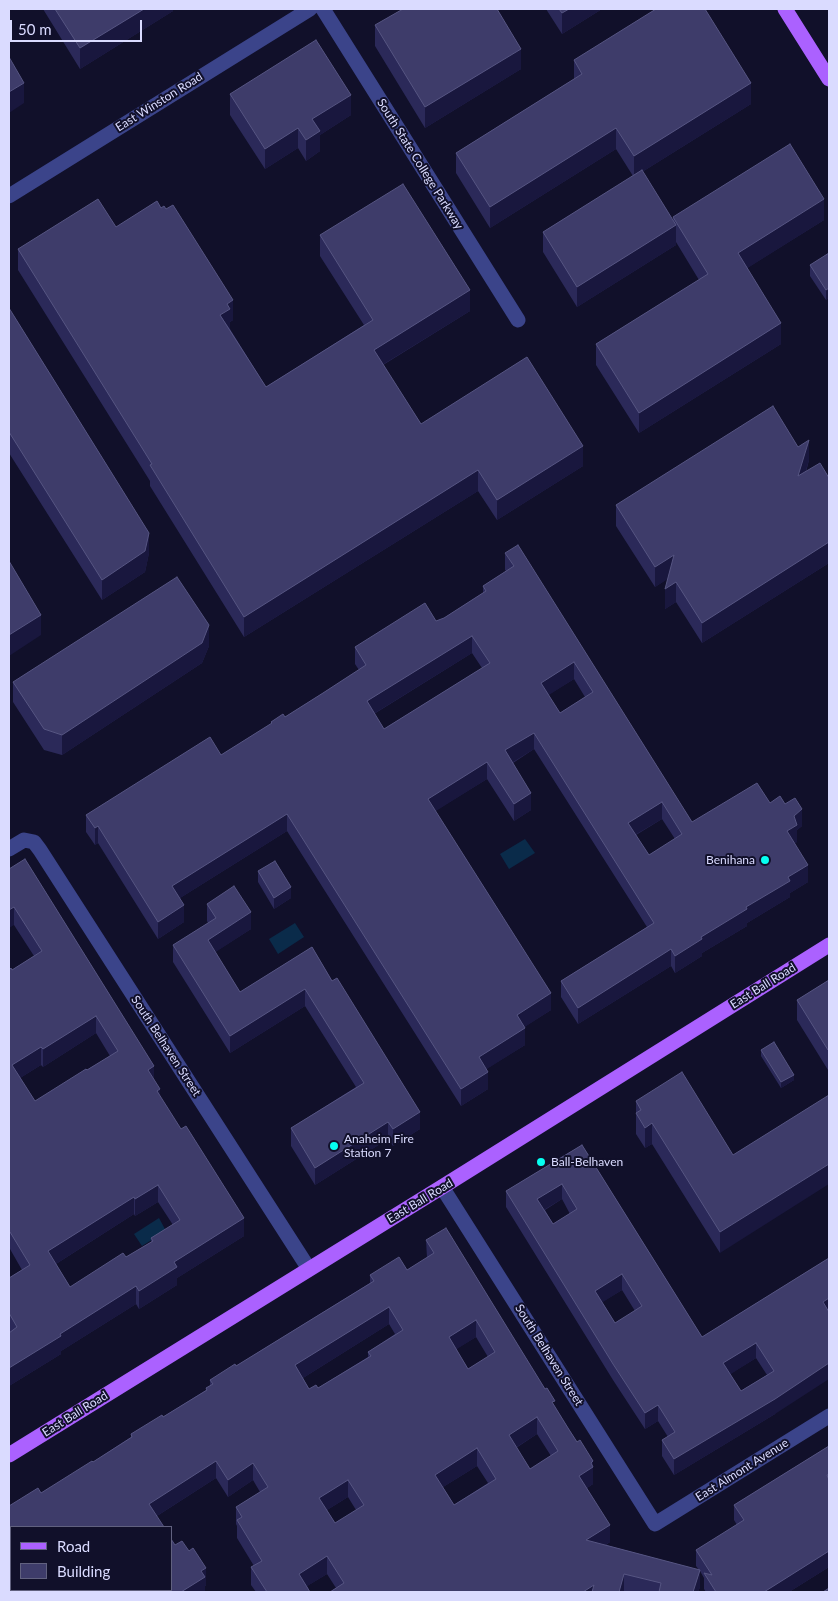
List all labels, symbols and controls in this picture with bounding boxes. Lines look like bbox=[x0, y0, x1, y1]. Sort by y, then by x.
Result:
scale bar bbox=[12, 10, 145, 42]
text: 50 m bbox=[18, 20, 52, 38]
street label: East Winston Road bbox=[113, 69, 205, 135]
street label: South State College Parkway bbox=[374, 96, 466, 232]
place label: Benihana bbox=[706, 853, 755, 867]
marker: Benihana bbox=[759, 854, 771, 866]
street label: East Ball Road bbox=[728, 960, 798, 1012]
street label: South Belhaven Street bbox=[128, 993, 204, 1099]
place label: Anaheim Fire Station 7 bbox=[344, 1132, 414, 1160]
marker: Anaheim Fire Station 7 bbox=[328, 1140, 340, 1152]
place label: Ball-Belhaven bbox=[551, 1155, 623, 1169]
marker: Ball-Belhaven bbox=[535, 1156, 547, 1168]
street label: East Ball Road bbox=[384, 1176, 456, 1226]
street label: South Belhaven Street bbox=[512, 1302, 586, 1408]
street label: East Ball Road bbox=[40, 1388, 110, 1440]
street label: East Almont Avenue bbox=[693, 1436, 791, 1504]
legend bbox=[10, 1526, 172, 1591]
text: Road bbox=[57, 1537, 90, 1555]
text: Building bbox=[57, 1562, 110, 1580]

